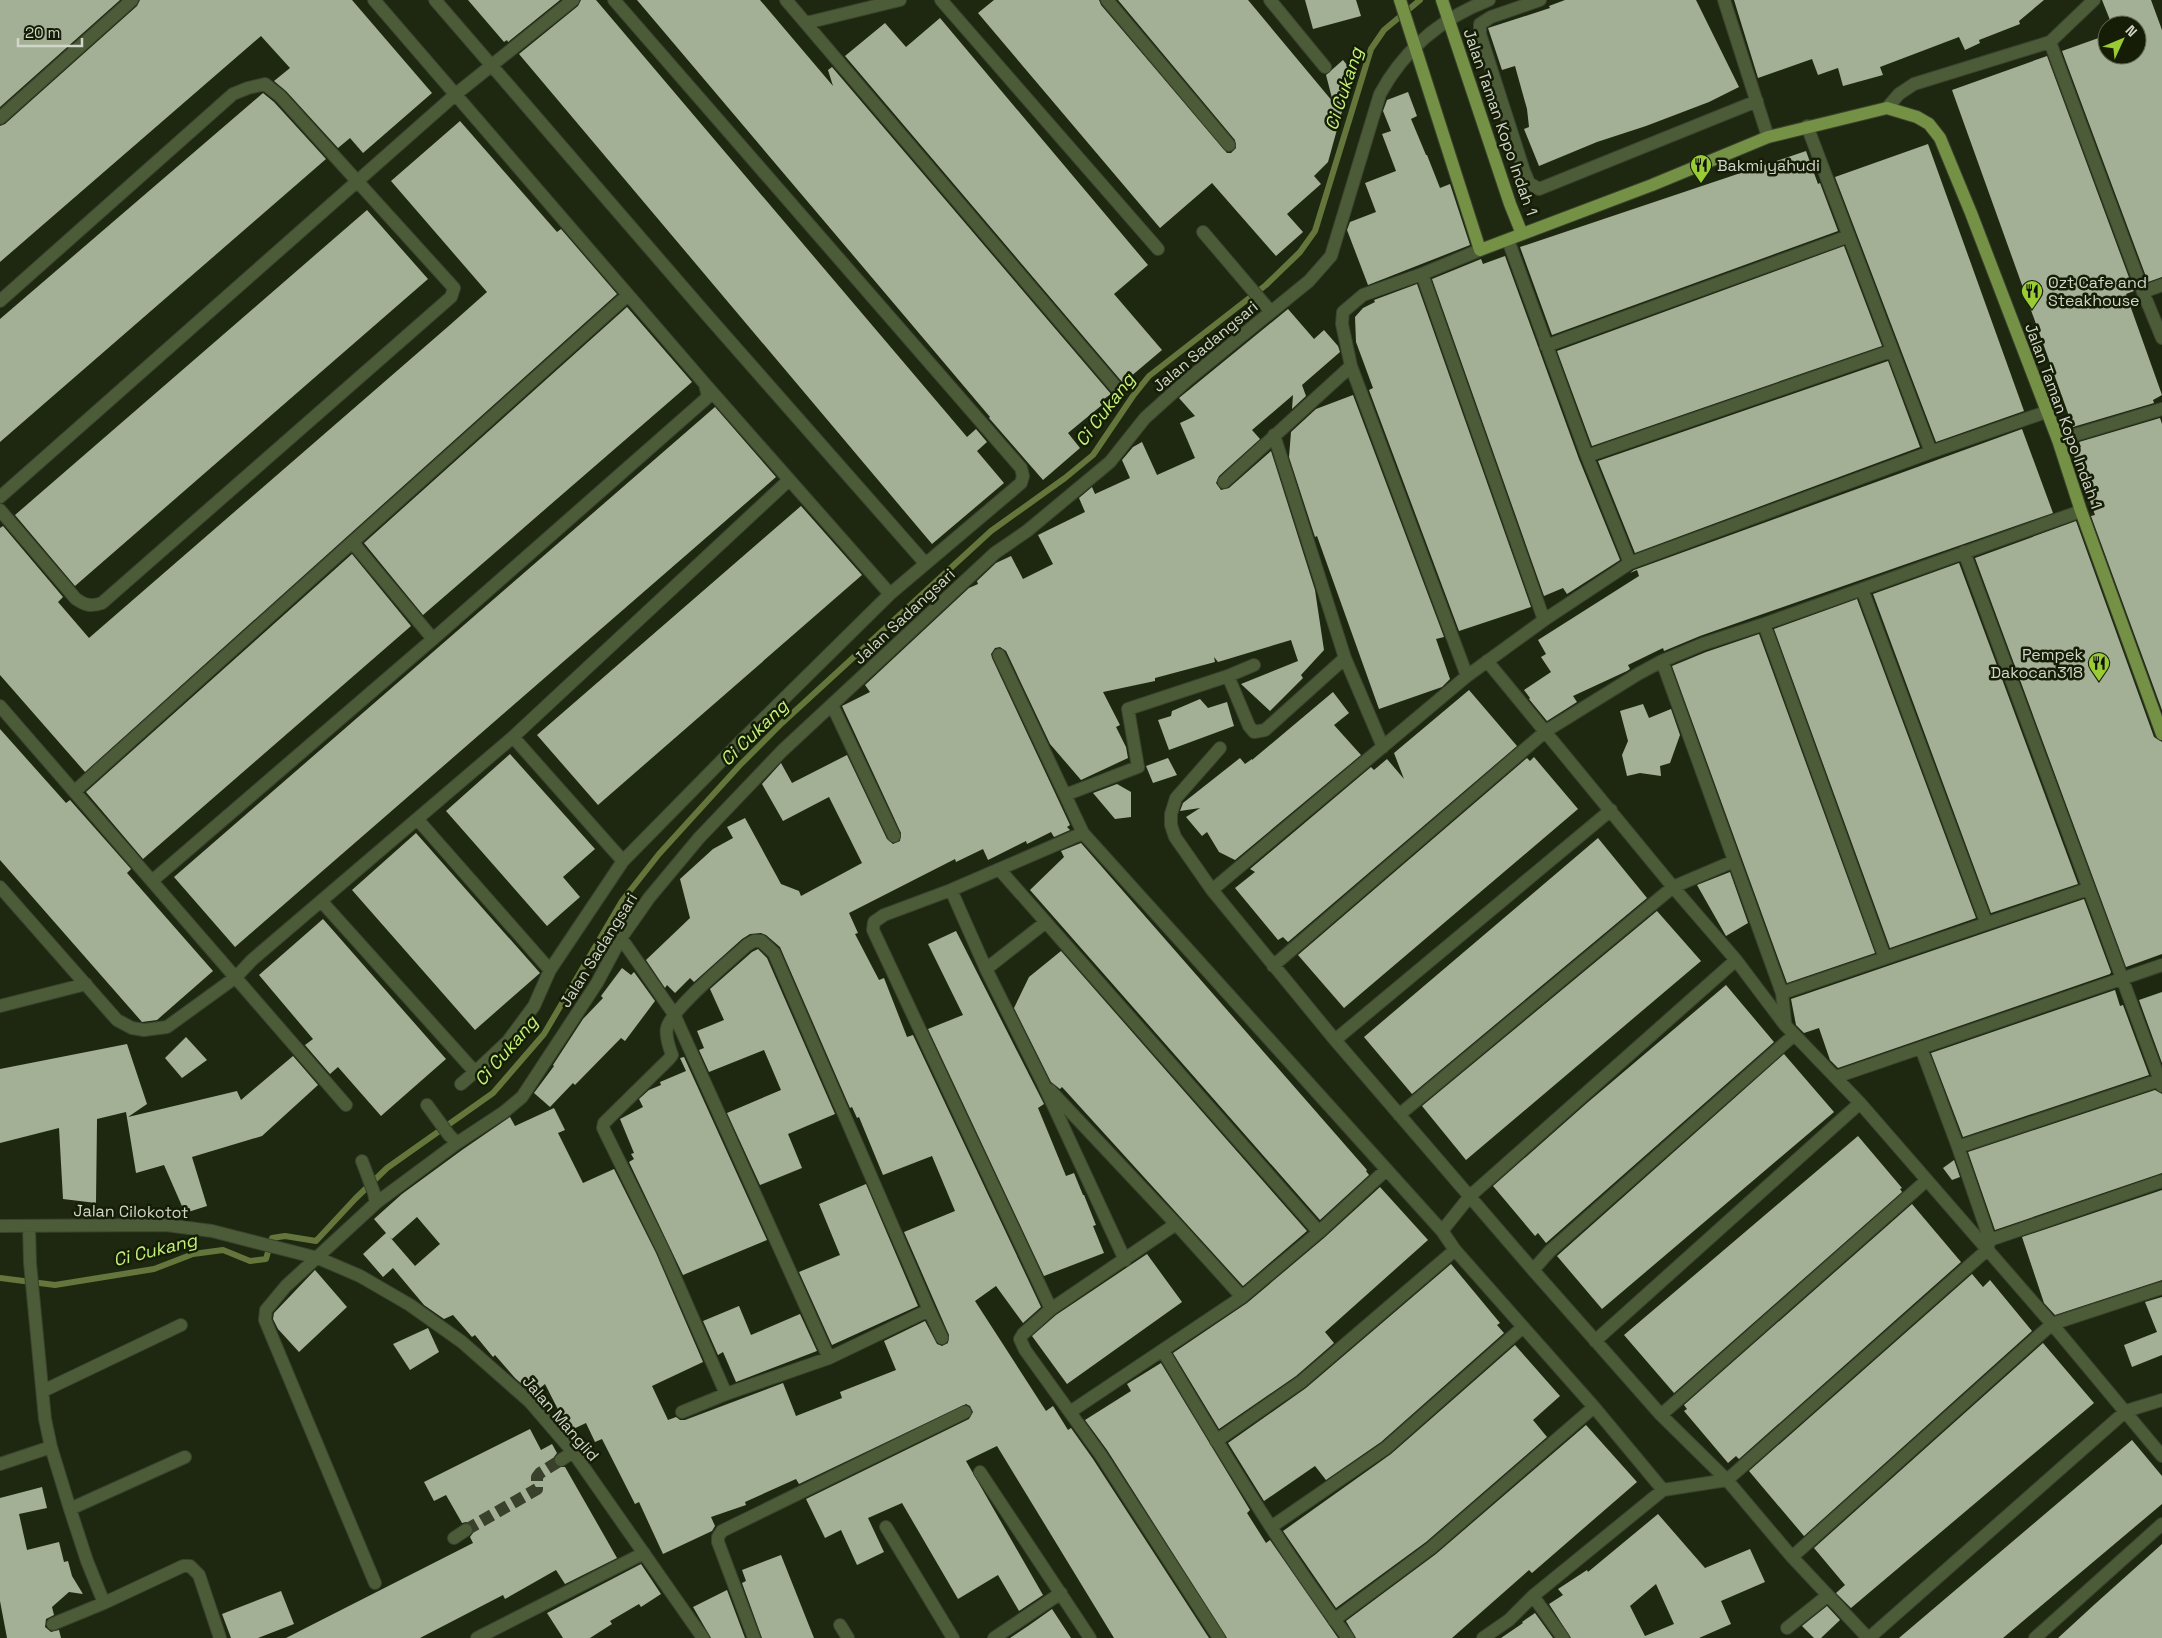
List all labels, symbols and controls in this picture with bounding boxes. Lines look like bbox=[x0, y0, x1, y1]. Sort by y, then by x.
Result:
scale bar bbox=[18, 15, 81, 47]
north arrow bbox=[2097, 15, 2147, 65]
text: N bbox=[2122, 21, 2141, 41]
text: 20 m bbox=[25, 23, 60, 42]
street label: Jalan Taman Kopo Indah 1 bbox=[1459, 26, 1542, 218]
water label: Ci Cukang bbox=[1319, 43, 1368, 133]
restaurant icon: Bakmi yahudi bbox=[1689, 153, 1713, 184]
place label: Bakmi yahudi bbox=[1717, 155, 1820, 176]
place label: Ozt Cafe and Steakhouse bbox=[2048, 272, 2147, 311]
restaurant icon: Ozt Cafe and Steakhouse bbox=[2020, 279, 2044, 310]
street label: Jalan Sadangsari bbox=[1148, 296, 1262, 397]
street label: Jalan Taman Kopo Indah 1 bbox=[2020, 320, 2107, 512]
water label: Ci Cukang bbox=[1070, 367, 1140, 451]
street label: Jalan Sadangsari bbox=[849, 564, 959, 669]
place label: Pempek Dakocan318 bbox=[1990, 644, 2083, 683]
restaurant icon: Pempek Dakocan318 bbox=[2087, 651, 2111, 682]
water label: Ci Cukang bbox=[715, 694, 793, 771]
street label: Jalan Sadangsari bbox=[555, 889, 642, 1011]
water label: Ci Cukang bbox=[469, 1010, 543, 1091]
street label: Jalan Cilokotot bbox=[73, 1200, 189, 1223]
water label: Ci Cukang bbox=[111, 1228, 201, 1271]
street label: Jalan Manglid bbox=[518, 1371, 604, 1465]

